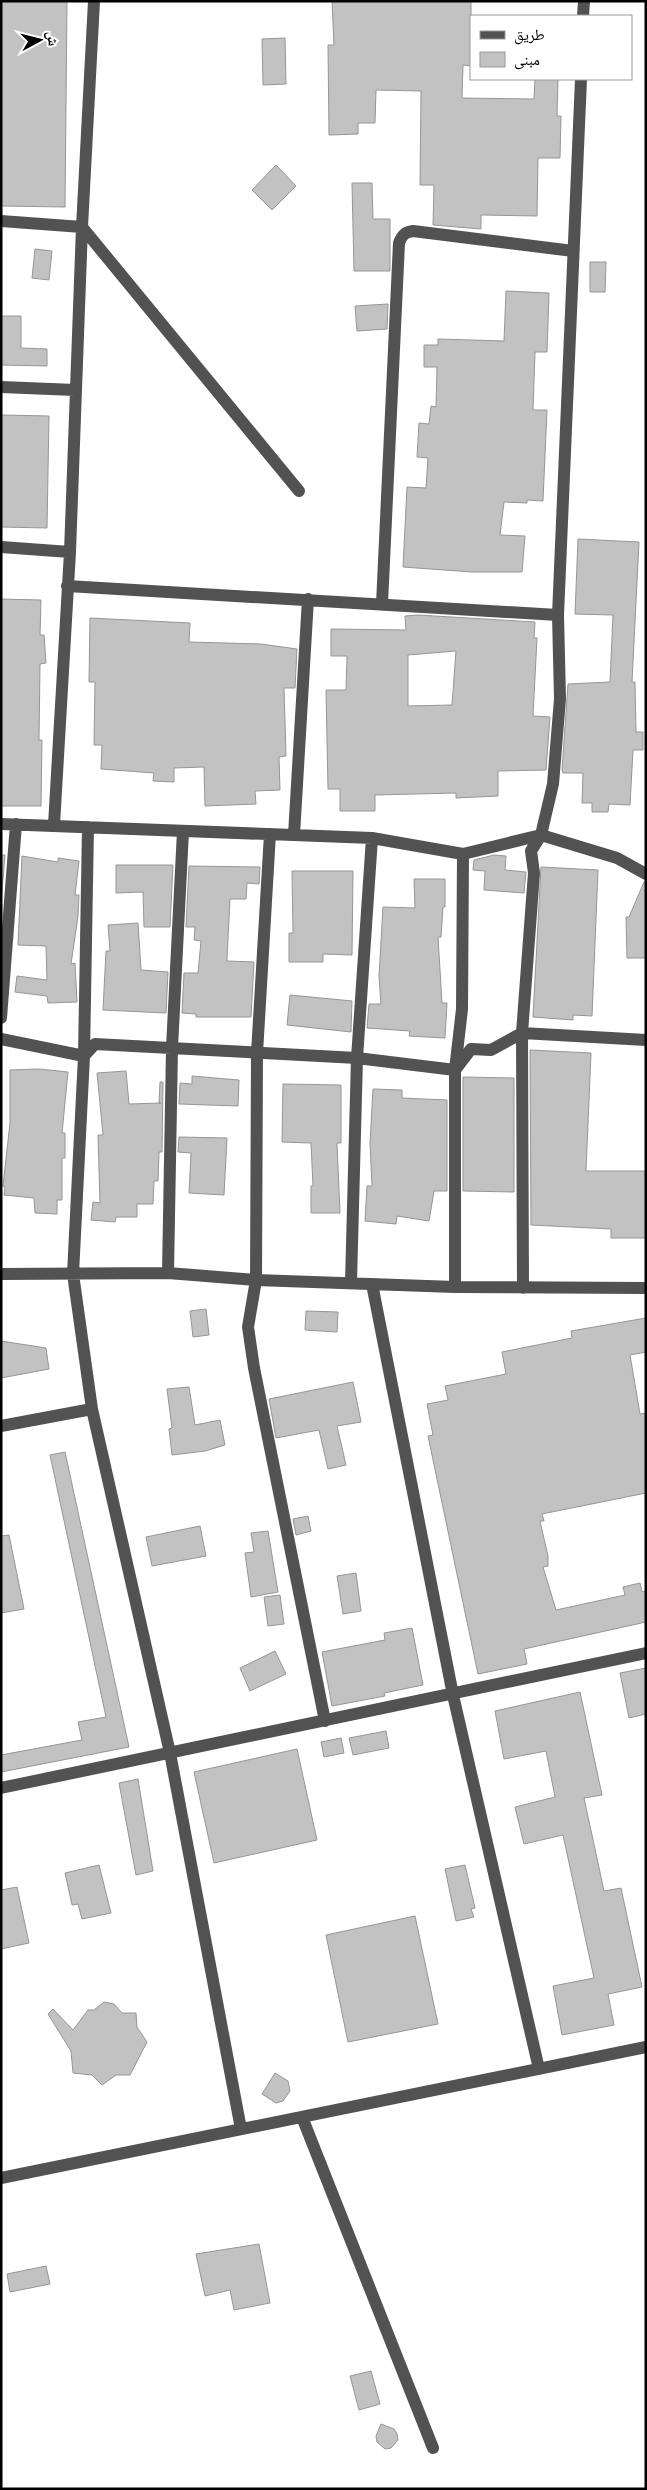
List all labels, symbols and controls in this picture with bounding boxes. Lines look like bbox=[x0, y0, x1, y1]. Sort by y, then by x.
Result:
north arrow bbox=[15, 15, 65, 65]
legend bbox=[470, 15, 632, 80]
text: طريق bbox=[514, 25, 545, 45]
text: ش bbox=[43, 30, 63, 47]
text: مبنى bbox=[514, 50, 540, 70]

